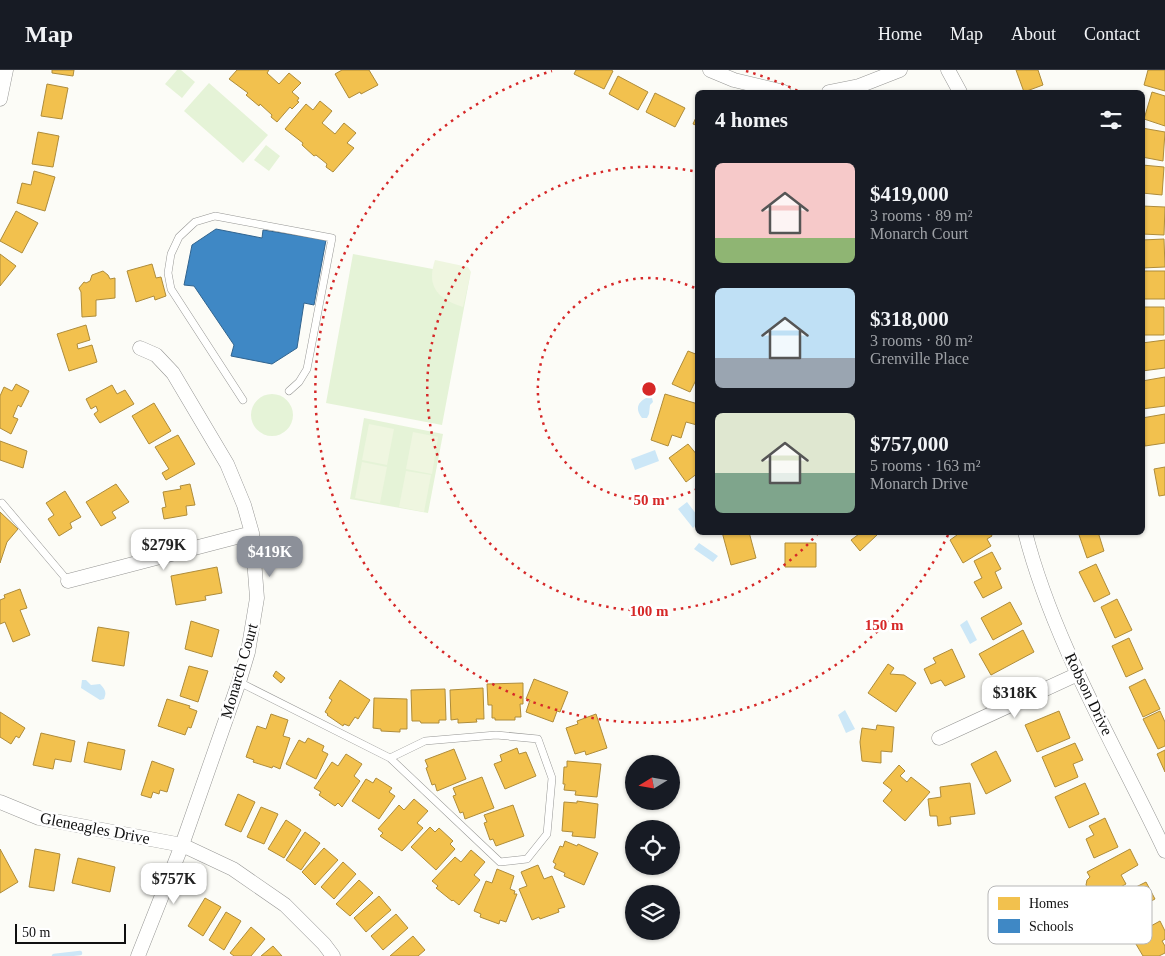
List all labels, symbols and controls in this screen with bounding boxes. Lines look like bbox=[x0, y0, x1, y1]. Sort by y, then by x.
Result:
text: Map bbox=[25, 21, 73, 47]
text: Home bbox=[878, 24, 922, 44]
text: Map bbox=[950, 24, 983, 44]
text: About bbox=[1011, 24, 1056, 44]
text: Contact bbox=[1084, 24, 1140, 44]
icon: filters bbox=[1097, 106, 1125, 134]
text: 4 homes bbox=[715, 108, 788, 132]
text: $419,000 bbox=[870, 182, 949, 206]
icon: home bbox=[755, 183, 815, 243]
text: 3 rooms · 89 m² bbox=[870, 207, 973, 224]
text: Monarch Court bbox=[870, 225, 968, 242]
text: $318,000 bbox=[870, 307, 949, 331]
icon: home bbox=[755, 308, 815, 368]
text: 3 rooms · 80 m² bbox=[870, 332, 973, 349]
text: Grenville Place bbox=[870, 350, 969, 367]
centre of rings bbox=[640, 380, 658, 398]
text: $757,000 bbox=[870, 432, 949, 456]
icon: home bbox=[755, 433, 815, 493]
text: 5 rooms · 163 m² bbox=[870, 457, 981, 474]
text: Monarch Drive bbox=[870, 475, 968, 492]
text: 50 m bbox=[633, 492, 665, 508]
pin: $279K bbox=[129, 528, 199, 571]
text: $279K bbox=[142, 536, 186, 553]
pin: $419K bbox=[235, 536, 305, 578]
text: $419K bbox=[248, 543, 292, 560]
text: 100 m bbox=[630, 603, 669, 619]
text: 150 m bbox=[865, 617, 904, 633]
street label: Monarch Court bbox=[217, 621, 261, 721]
street label: Robson Drive bbox=[1062, 650, 1116, 738]
pin: $318K bbox=[980, 676, 1050, 719]
text: $318K bbox=[993, 684, 1037, 701]
north arrow bbox=[625, 755, 680, 810]
map controls bbox=[625, 755, 680, 940]
street label: Gleneagles Drive bbox=[38, 809, 151, 848]
button: locate bbox=[625, 820, 680, 875]
pin: $757K bbox=[139, 862, 209, 905]
text: $757K bbox=[152, 870, 196, 887]
button: layers bbox=[625, 885, 680, 940]
legend bbox=[988, 886, 1152, 944]
text: Homes bbox=[1029, 896, 1069, 911]
text: Schools bbox=[1029, 919, 1073, 934]
scale bar bbox=[15, 921, 126, 944]
text: 50 m bbox=[22, 925, 50, 940]

